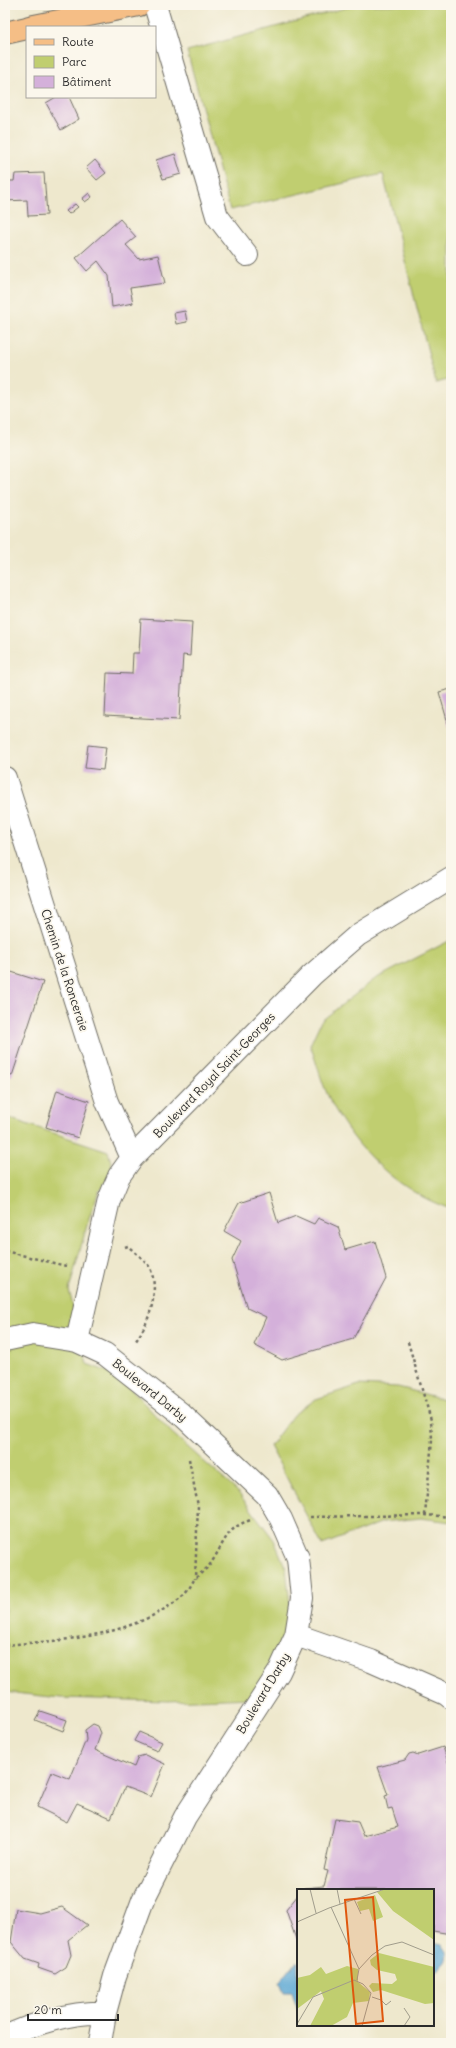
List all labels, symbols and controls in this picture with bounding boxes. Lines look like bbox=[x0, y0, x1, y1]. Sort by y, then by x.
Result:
legend bbox=[26, 26, 156, 98]
text: Route bbox=[62, 34, 94, 49]
text: Parc bbox=[62, 54, 87, 69]
text: Bâtiment bbox=[62, 74, 111, 89]
street label: Chemin de la Ronceraie bbox=[38, 907, 92, 1033]
street label: Boulevard Royal Saint-Georges bbox=[150, 1009, 278, 1141]
street label: Boulevard Darby bbox=[110, 1355, 190, 1425]
street label: Boulevard Darby bbox=[233, 1650, 293, 1736]
inset map bbox=[297, 1889, 434, 2026]
scale bar bbox=[28, 1996, 118, 2022]
text: 20 m bbox=[34, 2002, 62, 2017]

